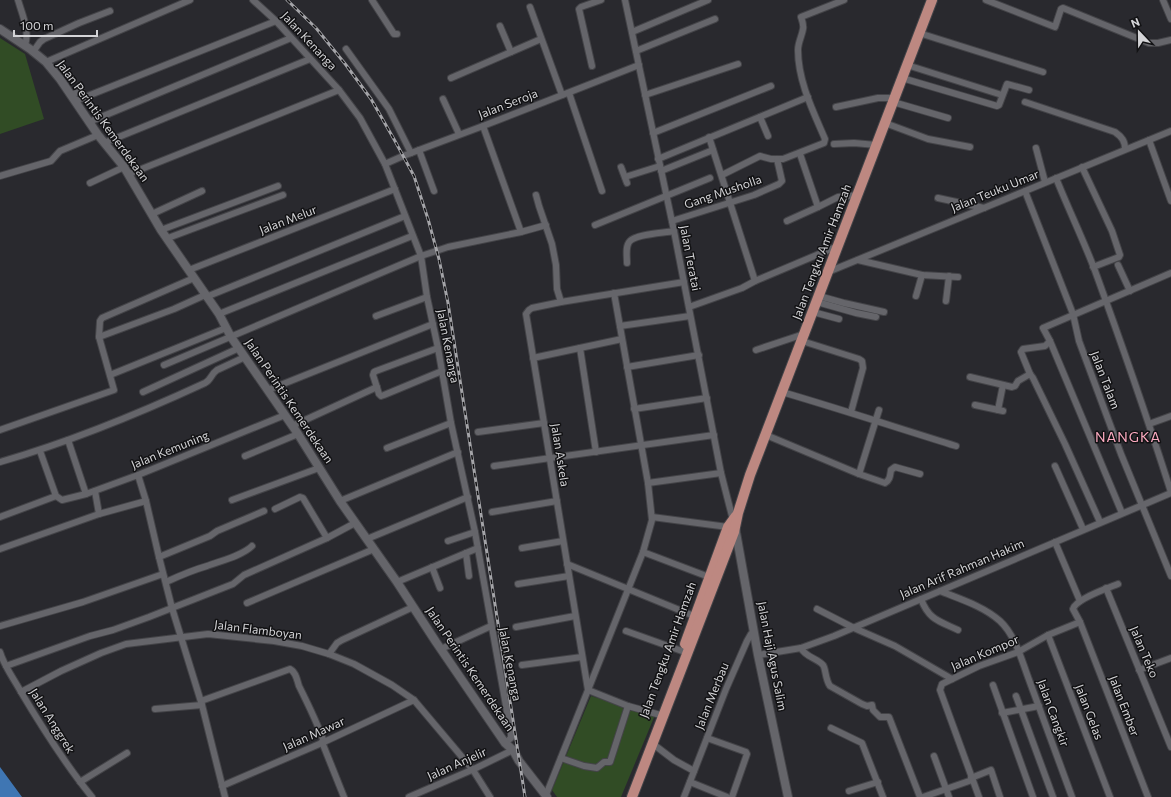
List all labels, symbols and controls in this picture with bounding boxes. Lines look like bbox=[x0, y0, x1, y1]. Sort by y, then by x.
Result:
street label: Jalan Kenanga bbox=[278, 8, 340, 73]
scale bar bbox=[14, 12, 97, 38]
north arrow bbox=[1119, 12, 1159, 52]
text: N bbox=[1129, 15, 1141, 30]
text: 100 m bbox=[20, 18, 54, 32]
street label: Jalan Perintis Kemerdekaan bbox=[54, 57, 153, 185]
street label: Jalan Seroja bbox=[476, 85, 540, 122]
street label: Jalan Teuku Umar bbox=[948, 166, 1041, 215]
street label: Gang Musholla bbox=[682, 171, 763, 211]
street label: Jalan Tengku Amir Hamzah bbox=[789, 182, 854, 322]
street label: Jalan Melur bbox=[257, 202, 319, 237]
street label: Jalan Teratai bbox=[677, 224, 704, 292]
street label: Jalan Kenanga bbox=[434, 308, 463, 384]
street label: Jalan Perintis Kemerdekaan bbox=[242, 336, 337, 466]
street label: Jalan Talam bbox=[1088, 349, 1123, 411]
street label: Jalan Askela bbox=[548, 422, 573, 488]
street label: Jalan Kemuning bbox=[129, 427, 211, 472]
district label: NANGKA bbox=[1095, 428, 1161, 445]
street label: Jalan Arif Rahman Hakim bbox=[897, 535, 1026, 602]
street label: Jalan Tengku Amir Hamzah bbox=[636, 580, 699, 720]
street label: Jalan Haji Agus Salim bbox=[755, 600, 790, 712]
street label: Jalan Perintis Kemerdekaan bbox=[423, 604, 518, 734]
street label: Jalan Flamboyan bbox=[213, 617, 303, 642]
street label: Jalan Teko bbox=[1127, 624, 1162, 680]
street label: Jalan Kenanga bbox=[496, 626, 525, 702]
street label: Jalan Kompor bbox=[948, 631, 1021, 674]
street label: Jalan Merbau bbox=[691, 660, 732, 732]
street label: Jalan Ember bbox=[1106, 673, 1143, 739]
street label: Jalan Cangkir bbox=[1034, 677, 1073, 749]
street label: Jalan Gelas bbox=[1072, 682, 1107, 742]
street label: Jalan Anggrek bbox=[26, 685, 79, 756]
street label: Jalan Mawar bbox=[280, 713, 347, 754]
street label: Jalan Anjelir bbox=[425, 744, 489, 783]

